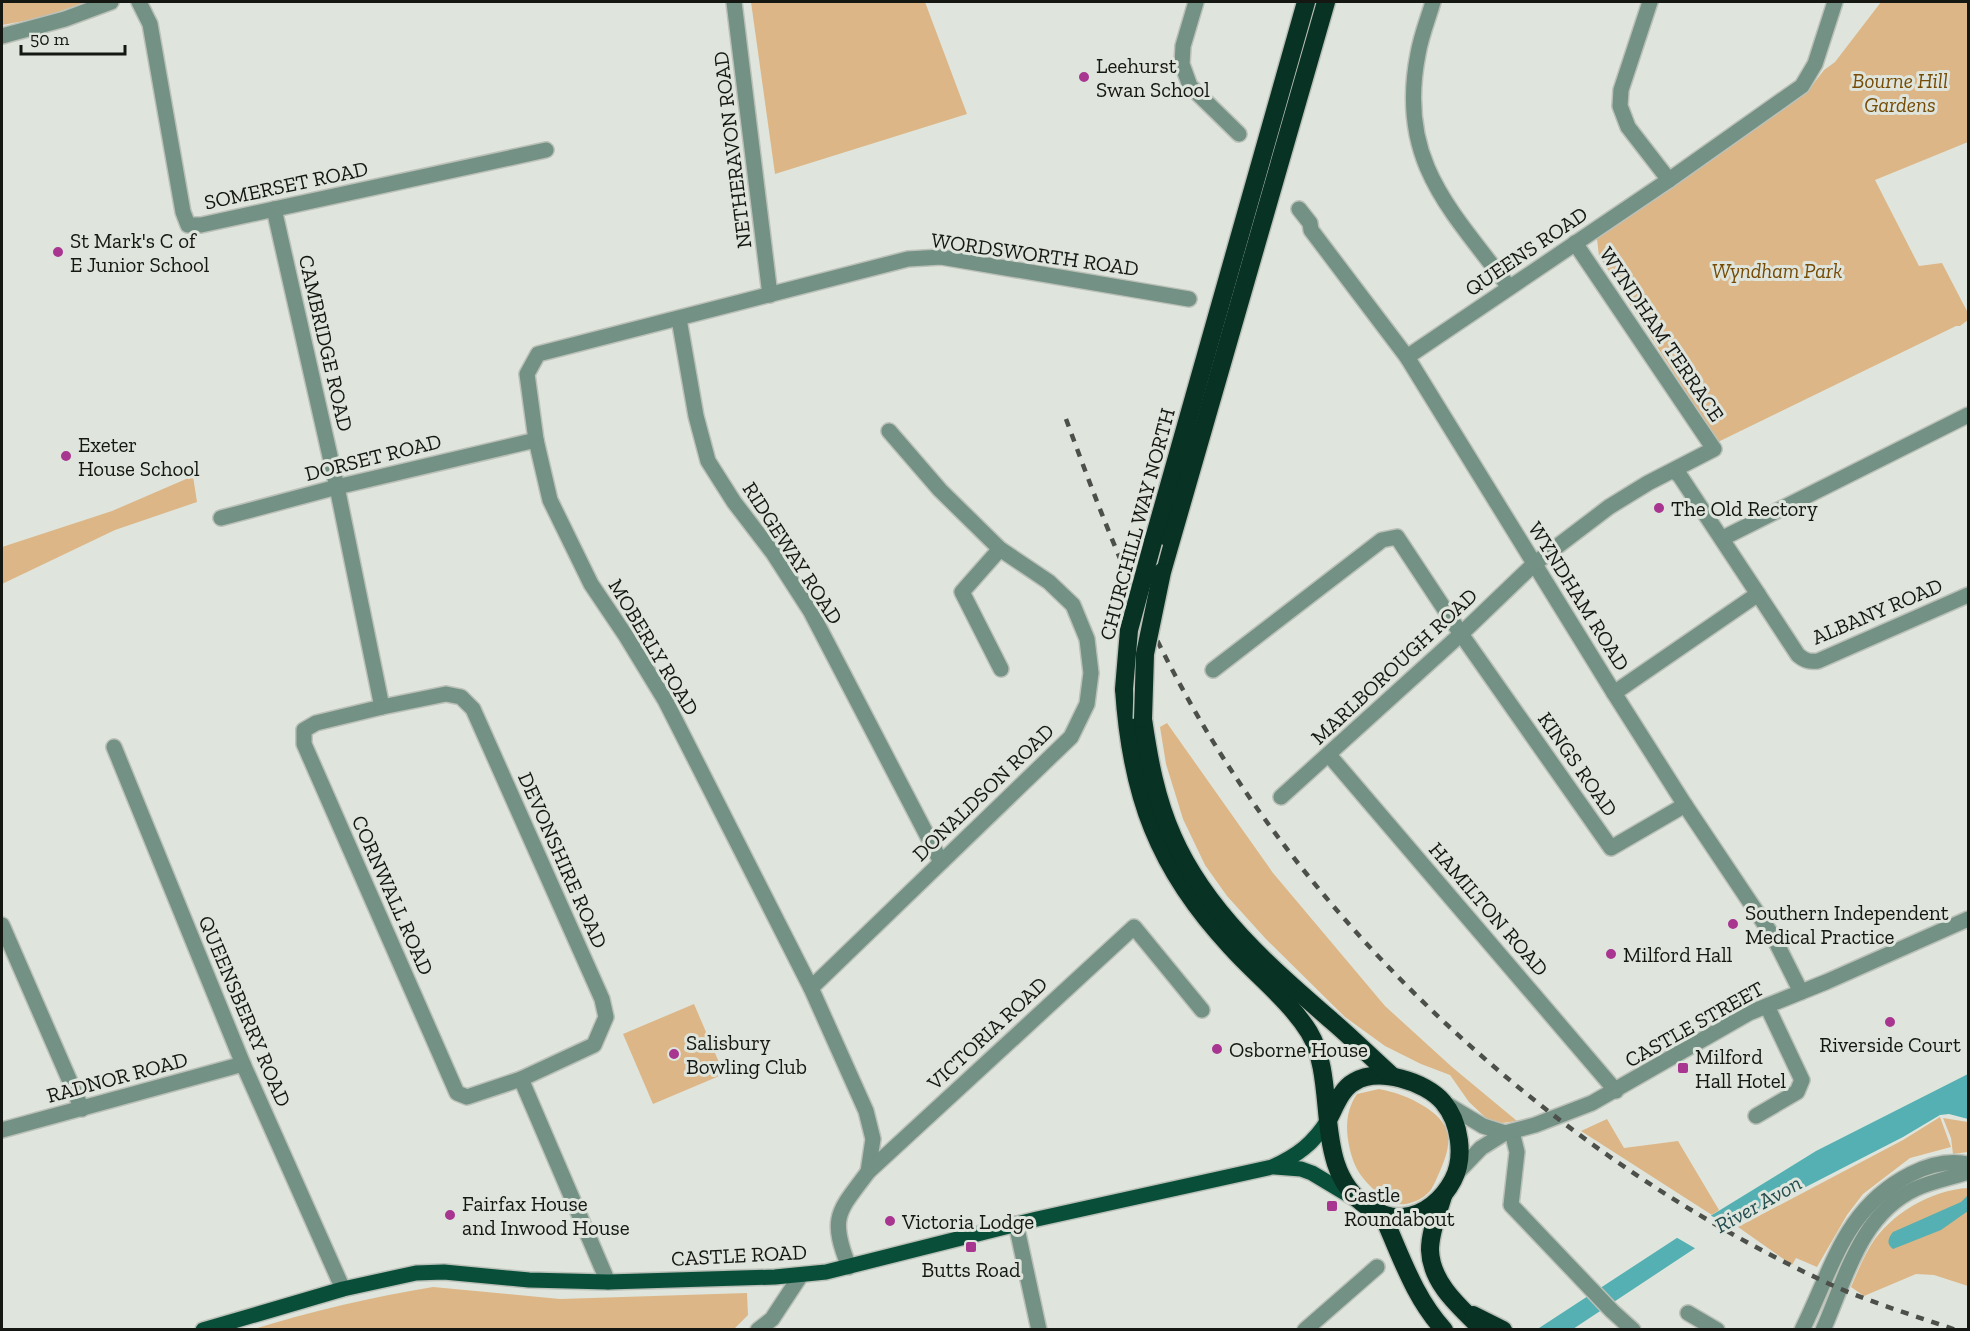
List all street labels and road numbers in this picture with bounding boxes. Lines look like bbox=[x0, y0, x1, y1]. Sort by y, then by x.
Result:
street label: NETHERAVON ROAD bbox=[708, 50, 756, 250]
street label: SOMERSET ROAD bbox=[202, 155, 370, 215]
street label: QUEENS ROAD bbox=[1460, 201, 1592, 301]
street label: WORDSWORTH ROAD bbox=[929, 227, 1141, 281]
street label: WYNDHAM TERRACE bbox=[1594, 242, 1730, 426]
street label: CAMBRIDGE ROAD bbox=[294, 252, 358, 434]
street label: CHURCHILL WAY NORTH bbox=[1094, 405, 1180, 643]
street label: DORSET ROAD bbox=[302, 428, 444, 486]
street label: RIDGEWAY ROAD bbox=[738, 477, 848, 629]
street label: WYNDHAM ROAD bbox=[1523, 517, 1635, 675]
street label: ALBANY ROAD bbox=[1808, 572, 1946, 650]
street label: MOBERLY ROAD bbox=[603, 574, 705, 720]
street label: MARLBOROUGH ROAD bbox=[1306, 582, 1482, 750]
street label: KINGS ROAD bbox=[1533, 707, 1623, 821]
street label: DONALDSON ROAD bbox=[907, 718, 1059, 866]
street label: DEVONSHIRE ROAD bbox=[513, 768, 613, 952]
street label: CORNWALL ROAD bbox=[347, 811, 439, 979]
street label: HAMILTON ROAD bbox=[1424, 837, 1554, 981]
street label: QUEENSBERRY ROAD bbox=[193, 912, 297, 1110]
street label: VICTORIA ROAD bbox=[921, 971, 1052, 1096]
street label: CASTLE STREET bbox=[1620, 976, 1768, 1072]
street label: RADNOR ROAD bbox=[44, 1046, 190, 1108]
street label: CASTLE ROAD bbox=[671, 1239, 807, 1271]

